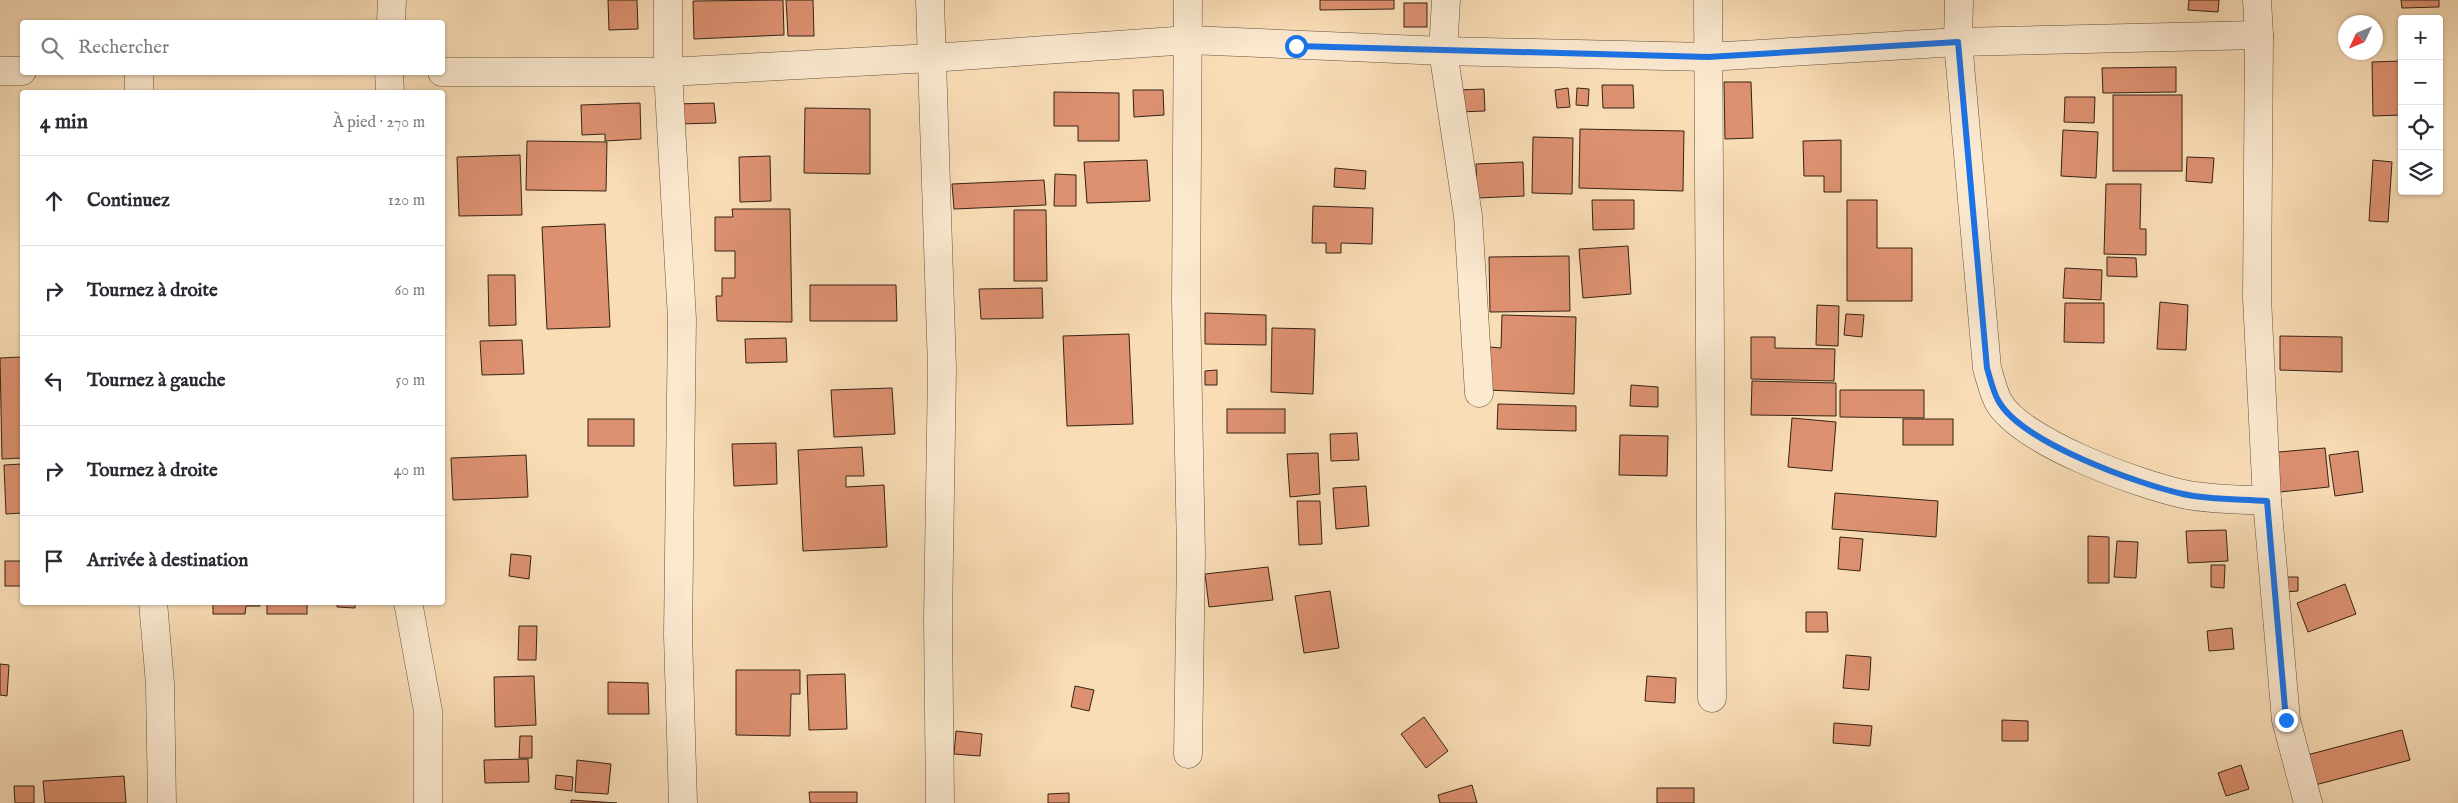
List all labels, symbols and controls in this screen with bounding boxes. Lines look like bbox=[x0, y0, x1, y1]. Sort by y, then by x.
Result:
north arrow bbox=[2338, 15, 2383, 60]
map controls bbox=[2398, 15, 2443, 195]
button: + bbox=[2398, 15, 2443, 60]
search box bbox=[20, 20, 445, 75]
icon: search bbox=[38, 34, 66, 62]
route start bbox=[1285, 35, 1308, 58]
text: Rechercher bbox=[78, 36, 169, 60]
button: − bbox=[2398, 60, 2443, 105]
button: locate bbox=[2398, 105, 2443, 150]
text: 4 min bbox=[40, 109, 88, 136]
text: À pied · 270 m bbox=[333, 113, 425, 133]
button: layers bbox=[2398, 150, 2443, 195]
icon: ahead bbox=[40, 187, 68, 215]
text: Continuez bbox=[87, 189, 170, 213]
text: 120 m bbox=[388, 191, 425, 211]
icon: right bbox=[40, 277, 68, 305]
text: Tournez à droite bbox=[87, 279, 218, 303]
text: 60 m bbox=[395, 281, 425, 301]
icon: left bbox=[40, 367, 68, 395]
text: Tournez à gauche bbox=[87, 369, 226, 393]
text: 50 m bbox=[396, 371, 425, 391]
icon: right bbox=[40, 457, 68, 485]
text: Tournez à droite bbox=[87, 459, 218, 483]
text: 40 m bbox=[393, 461, 425, 481]
icon: arrive bbox=[40, 547, 68, 575]
text: Arrivée à destination bbox=[87, 549, 248, 573]
route end bbox=[2275, 709, 2298, 732]

